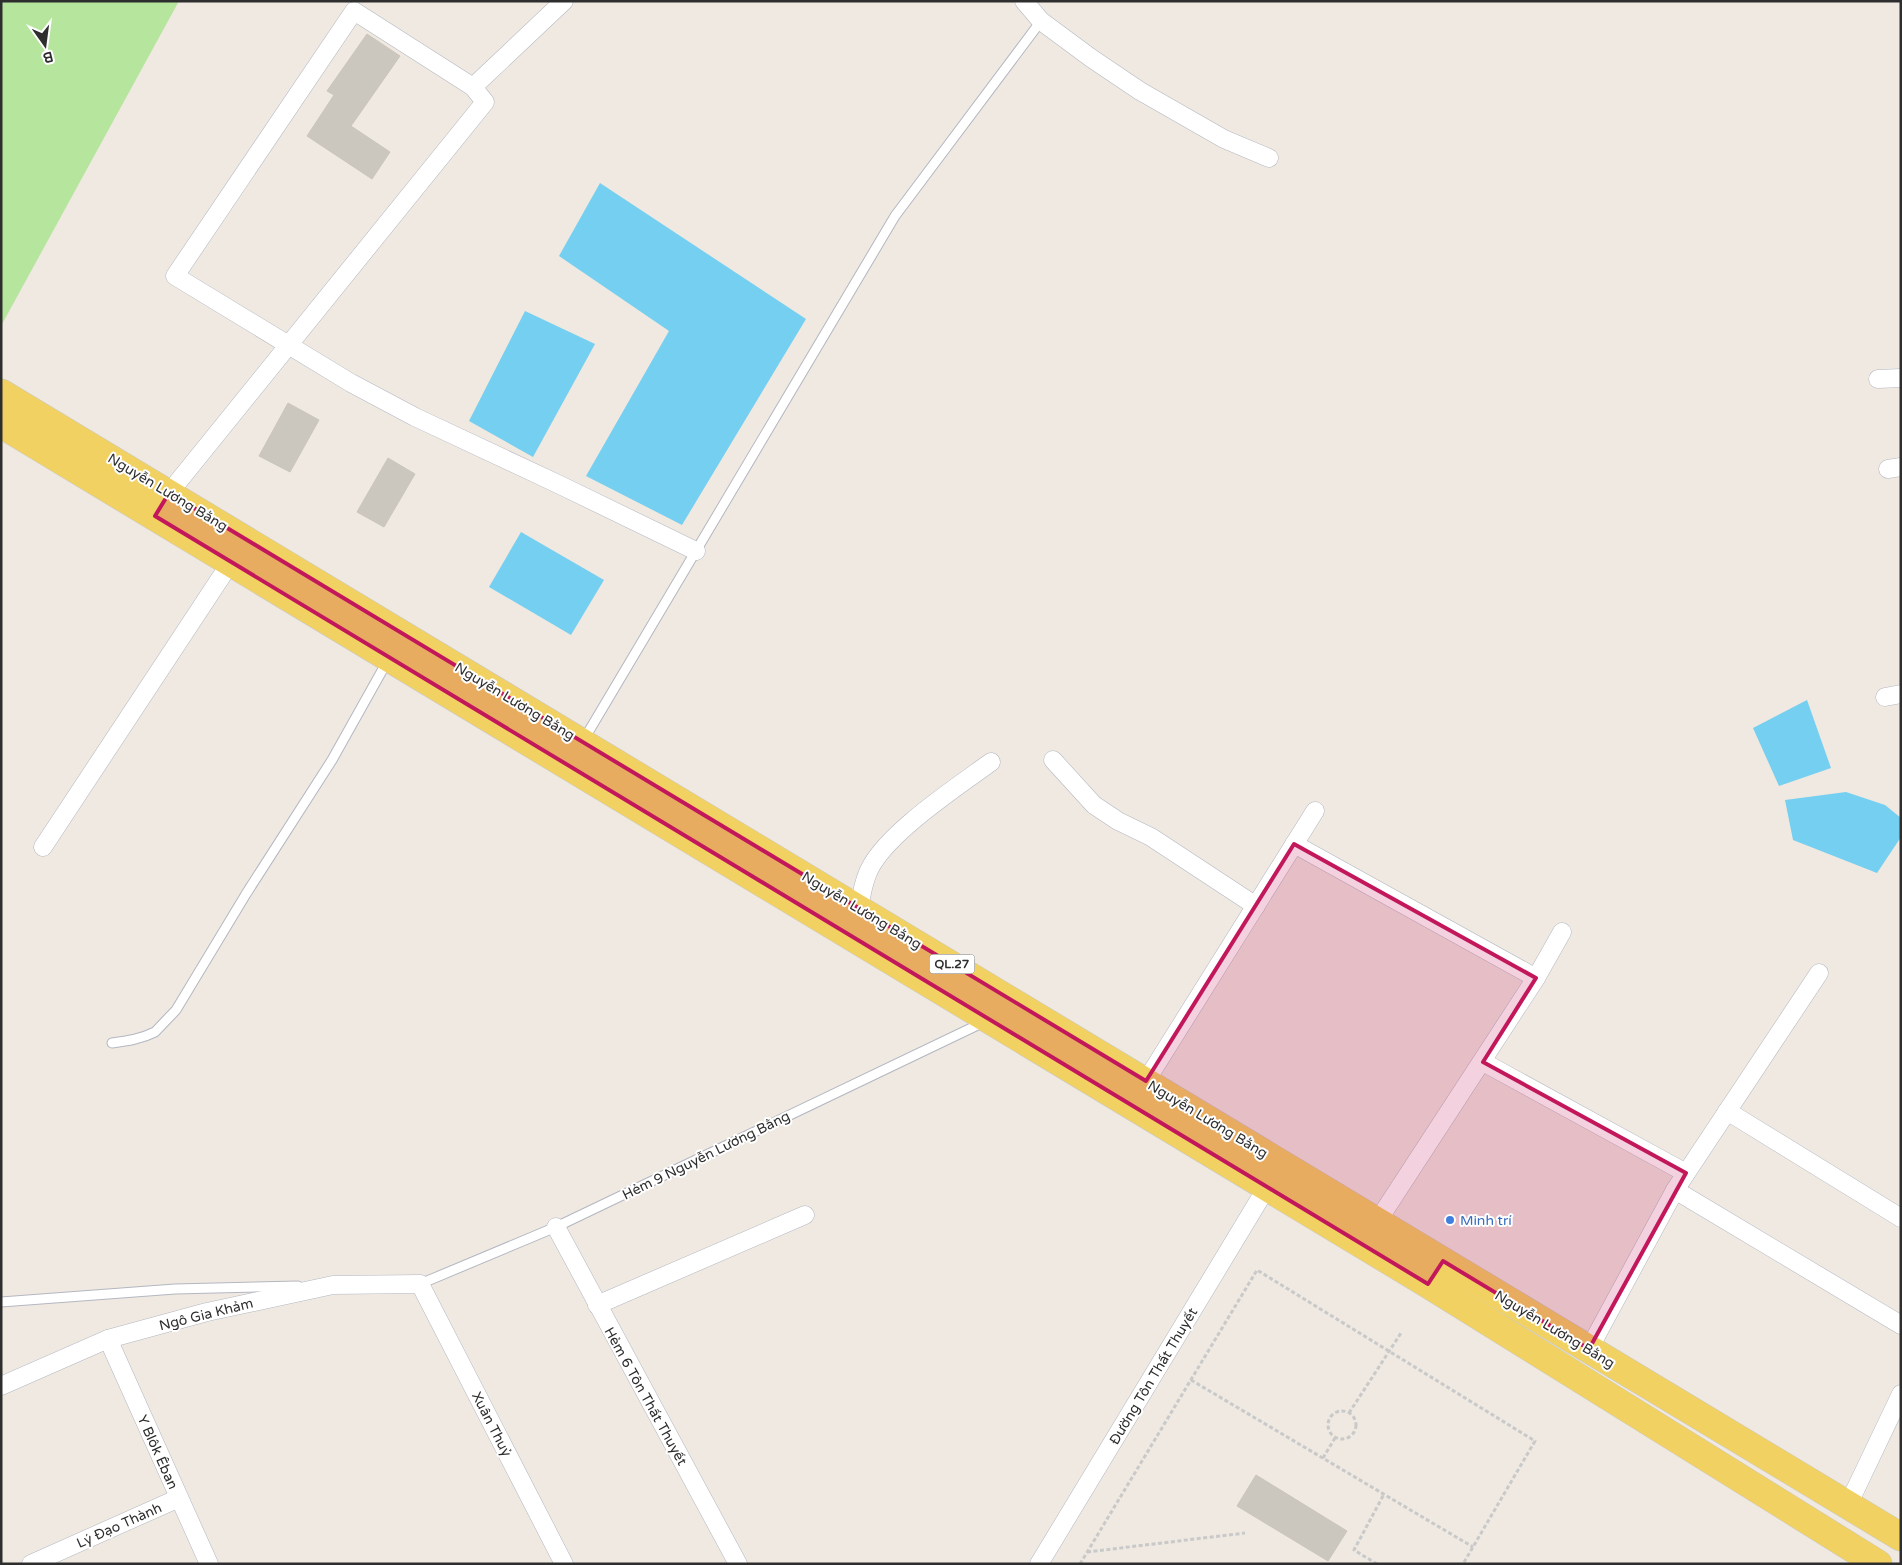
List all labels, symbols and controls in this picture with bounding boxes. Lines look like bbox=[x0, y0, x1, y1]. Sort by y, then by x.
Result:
north arrow bbox=[20, 20, 70, 70]
text: B bbox=[41, 48, 55, 67]
street label: Nguyễn Lương Bằng bbox=[105, 450, 231, 535]
street label: Nguyễn Lương Bằng bbox=[452, 659, 578, 744]
street label: Nguyễn Lương Bằng bbox=[799, 868, 925, 953]
road number: QL.27 bbox=[930, 954, 974, 974]
street label: Nguyễn Lương Bằng bbox=[1145, 1077, 1271, 1162]
street label: Hẻm 9 Nguyễn Lương Bằng bbox=[620, 1107, 793, 1203]
place label: Minh trí bbox=[1460, 1212, 1512, 1229]
marker: Minh trí bbox=[1444, 1214, 1456, 1226]
street label: Nguyễn Lương Bằng bbox=[1492, 1287, 1618, 1372]
street label: Ngô Gia Khảm bbox=[157, 1295, 255, 1334]
street label: Đường Tôn Thất Thuyết bbox=[1106, 1304, 1201, 1448]
street label: Hẻm 6 Tôn Thất Thuyết bbox=[600, 1324, 691, 1469]
street label: Xuân Thuỷ bbox=[468, 1389, 515, 1460]
street label: Y Blôk Êban bbox=[134, 1412, 182, 1492]
street label: Lý Đạo Thành bbox=[74, 1499, 164, 1552]

